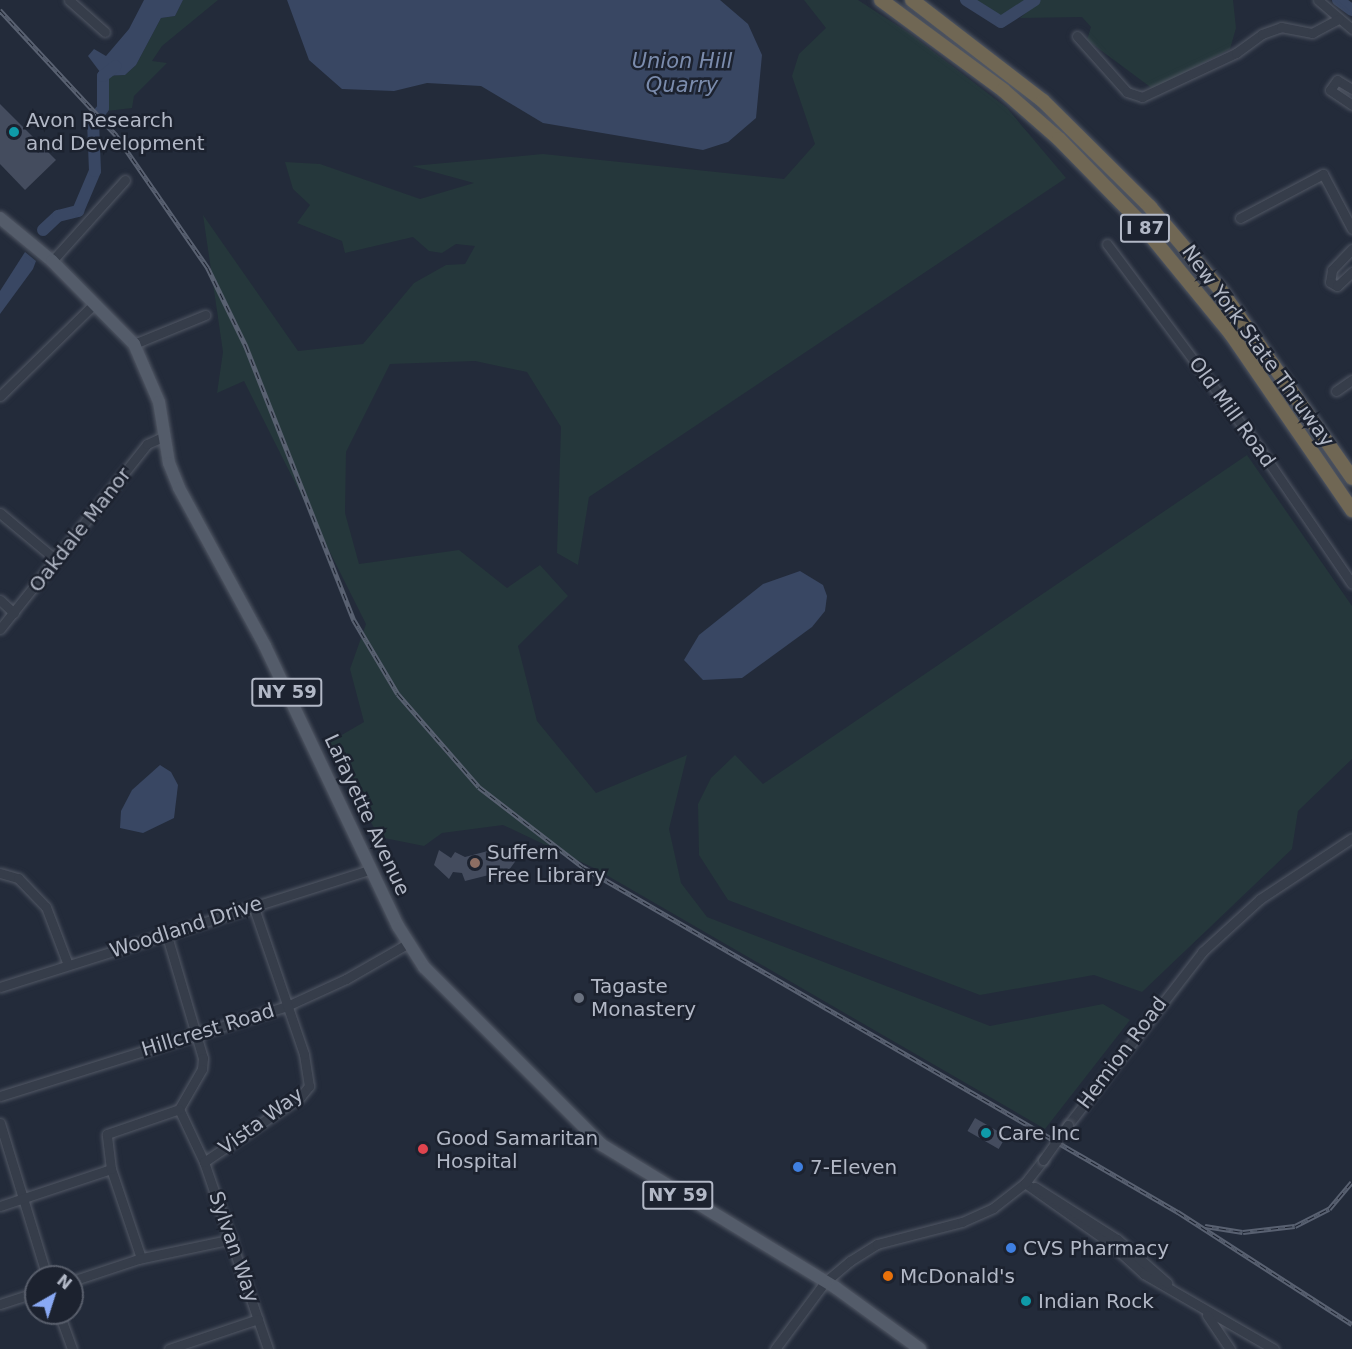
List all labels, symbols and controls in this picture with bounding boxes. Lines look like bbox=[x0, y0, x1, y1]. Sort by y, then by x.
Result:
water label: Union Hill Quarry bbox=[632, 48, 732, 98]
place label: Avon Research and Development bbox=[26, 108, 205, 155]
marker: Avon Research and Development bbox=[7, 125, 21, 139]
road number: I 87 bbox=[1120, 213, 1170, 243]
street label: New York State Thruway bbox=[1177, 240, 1339, 452]
street label: Old Mill Road bbox=[1184, 352, 1280, 472]
street label: Oakdale Manor bbox=[24, 463, 136, 597]
road number: NY 59 bbox=[251, 677, 323, 707]
street label: Lafayette Avenue bbox=[319, 730, 415, 900]
place label: Suffern Free Library bbox=[487, 840, 606, 887]
marker: Suffern Free Library bbox=[468, 856, 482, 870]
street label: Woodland Drive bbox=[107, 891, 265, 963]
place label: Tagaste Monastery bbox=[591, 975, 696, 1022]
marker: Tagaste Monastery bbox=[572, 991, 586, 1005]
street label: Hemion Road bbox=[1072, 992, 1172, 1114]
street label: Hillcrest Road bbox=[139, 998, 277, 1062]
street label: Vista Way bbox=[214, 1082, 308, 1160]
place label: Care Inc bbox=[998, 1121, 1080, 1145]
place label: Good Samaritan Hospital bbox=[436, 1126, 598, 1173]
marker: Care Inc bbox=[979, 1126, 993, 1140]
marker: Good Samaritan Hospital bbox=[414, 1140, 432, 1158]
place label: 7-Eleven bbox=[810, 1155, 897, 1179]
marker: 7-Eleven bbox=[791, 1160, 805, 1174]
road number: NY 59 bbox=[642, 1180, 714, 1210]
street label: Sylvan Way bbox=[204, 1188, 264, 1306]
place label: CVS Pharmacy bbox=[1023, 1236, 1169, 1260]
marker: CVS Pharmacy bbox=[1004, 1241, 1018, 1255]
place label: McDonald's bbox=[900, 1264, 1015, 1288]
north arrow bbox=[24, 1265, 84, 1325]
marker: McDonald's bbox=[881, 1269, 895, 1283]
text: N bbox=[53, 1271, 76, 1294]
place label: Indian Rock bbox=[1038, 1289, 1154, 1313]
marker: Indian Rock bbox=[1019, 1294, 1033, 1308]

